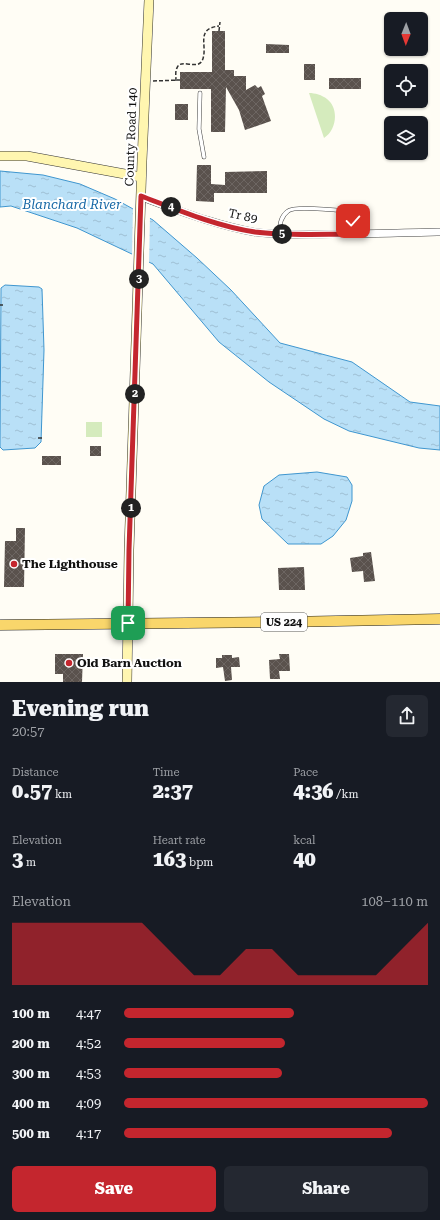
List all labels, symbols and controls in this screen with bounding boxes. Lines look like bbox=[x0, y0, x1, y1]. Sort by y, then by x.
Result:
north arrow bbox=[384, 12, 428, 56]
map controls bbox=[384, 12, 428, 160]
button: locate bbox=[384, 64, 428, 108]
street label: County Road 140 bbox=[122, 87, 140, 187]
button: layers bbox=[384, 116, 428, 160]
water label: Blanchard River bbox=[22, 197, 122, 212]
pin: 4 bbox=[161, 197, 181, 217]
text: 4 bbox=[168, 200, 174, 213]
pin bbox=[336, 204, 370, 238]
street label: Tr 89 bbox=[227, 206, 259, 226]
icon: check bbox=[342, 210, 364, 232]
pin: 5 bbox=[272, 224, 292, 244]
text: 5 bbox=[279, 227, 285, 240]
pin: 3 bbox=[129, 269, 149, 289]
text: 3 bbox=[136, 272, 142, 285]
pin: 2 bbox=[125, 384, 145, 404]
text: 2 bbox=[132, 387, 138, 400]
pin: 1 bbox=[121, 498, 141, 518]
text: 1 bbox=[128, 501, 134, 514]
place label: The Lighthouse bbox=[22, 557, 118, 571]
marker: The Lighthouse bbox=[9, 559, 19, 569]
pin bbox=[111, 606, 145, 640]
icon: arrive bbox=[117, 612, 139, 634]
road number: US 224 bbox=[261, 613, 307, 631]
place label: Old Barn Auction bbox=[77, 656, 182, 670]
marker: Old Barn Auction bbox=[64, 658, 74, 668]
button: share bbox=[386, 695, 428, 737]
text: Evening run bbox=[12, 696, 149, 721]
text: 20:57 bbox=[12, 724, 44, 739]
text: Distance bbox=[12, 766, 59, 779]
text: Time bbox=[153, 766, 180, 779]
text: Pace bbox=[293, 766, 318, 779]
text: 0.57 bbox=[12, 779, 52, 803]
text: 2:37 bbox=[153, 779, 193, 803]
text: 4:36 bbox=[293, 779, 334, 803]
text: km bbox=[52, 788, 72, 801]
text: /km bbox=[334, 788, 359, 801]
text: Elevation bbox=[12, 834, 62, 847]
text: Heart rate bbox=[153, 834, 206, 847]
text: kcal bbox=[293, 834, 315, 847]
text: 3 bbox=[12, 847, 23, 871]
text: 163 bbox=[153, 847, 186, 871]
text: 40 bbox=[293, 847, 316, 871]
text: m bbox=[23, 856, 36, 869]
text: bpm bbox=[186, 856, 213, 869]
text: Elevation bbox=[12, 894, 71, 909]
text: 108–110 m bbox=[361, 894, 428, 909]
text: 100 m bbox=[12, 1006, 50, 1021]
text: 4:47 bbox=[76, 1006, 101, 1021]
text: 200 m bbox=[12, 1036, 50, 1051]
text: 4:52 bbox=[76, 1036, 101, 1051]
text: 300 m bbox=[12, 1066, 50, 1081]
text: 4:53 bbox=[76, 1066, 101, 1081]
text: 400 m bbox=[12, 1096, 50, 1111]
text: 4:09 bbox=[76, 1096, 101, 1111]
text: 500 m bbox=[12, 1126, 50, 1141]
text: 4:17 bbox=[76, 1126, 101, 1141]
button: Save bbox=[12, 1166, 216, 1212]
button: Share bbox=[224, 1166, 428, 1212]

